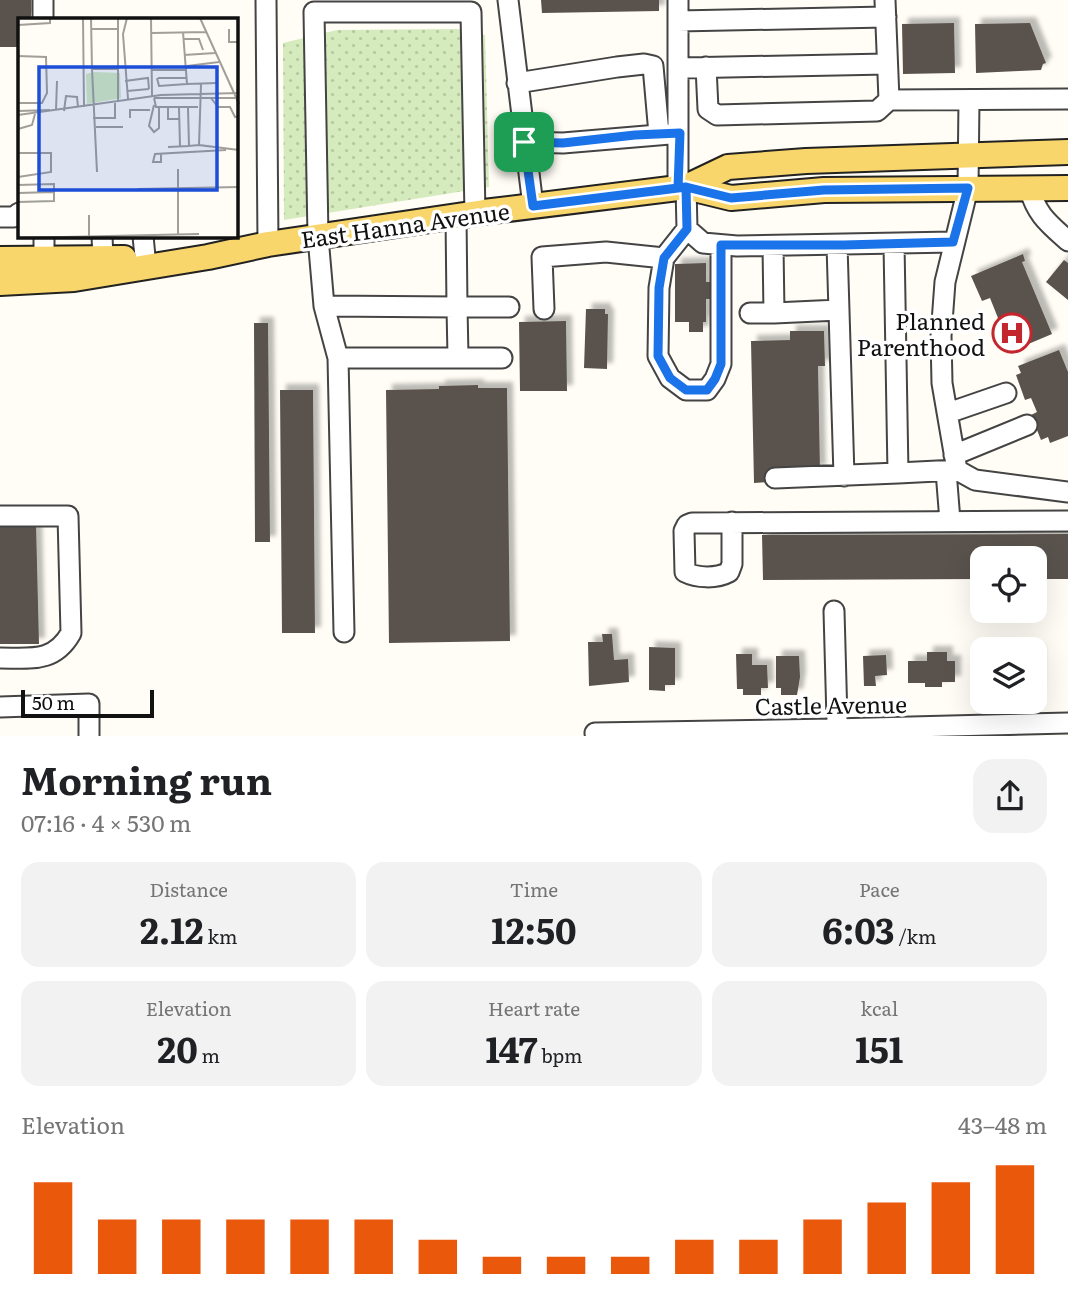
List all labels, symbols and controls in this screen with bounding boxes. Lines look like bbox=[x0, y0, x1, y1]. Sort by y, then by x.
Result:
inset map bbox=[18, 18, 238, 238]
pin bbox=[494, 112, 554, 172]
icon: arrive bbox=[505, 123, 543, 161]
street label: East Hanna Avenue bbox=[299, 193, 512, 255]
place label: Planned Parenthood bbox=[857, 303, 985, 363]
hospital icon: Planned Parenthood bbox=[991, 312, 1033, 354]
map controls bbox=[970, 546, 1047, 714]
button: locate bbox=[970, 546, 1047, 623]
button: layers bbox=[970, 637, 1047, 714]
street label: Castle Avenue bbox=[755, 686, 907, 722]
scale bar bbox=[21, 687, 154, 719]
text: 50 m bbox=[32, 688, 75, 716]
text: Morning run bbox=[21, 750, 272, 807]
button: share bbox=[973, 759, 1047, 833]
text: 07:16 · 4 × 530 m bbox=[21, 805, 191, 839]
text: Distance bbox=[149, 875, 228, 903]
text: Time bbox=[510, 875, 558, 903]
text: Pace bbox=[859, 875, 900, 903]
text: 2.12 bbox=[140, 903, 204, 955]
text: 12:50 bbox=[491, 903, 577, 955]
text: 6:03 bbox=[822, 903, 895, 955]
text: km bbox=[204, 922, 237, 950]
text: /km bbox=[895, 922, 936, 950]
text: Elevation bbox=[146, 994, 232, 1022]
text: Heart rate bbox=[488, 994, 580, 1022]
text: kcal bbox=[861, 994, 898, 1022]
text: 20 bbox=[157, 1022, 198, 1074]
text: 147 bbox=[485, 1022, 537, 1074]
text: 151 bbox=[855, 1022, 903, 1074]
text: m bbox=[198, 1041, 220, 1069]
text: bpm bbox=[537, 1041, 583, 1069]
text: Elevation bbox=[21, 1107, 125, 1141]
text: 43–48 m bbox=[958, 1107, 1047, 1141]

